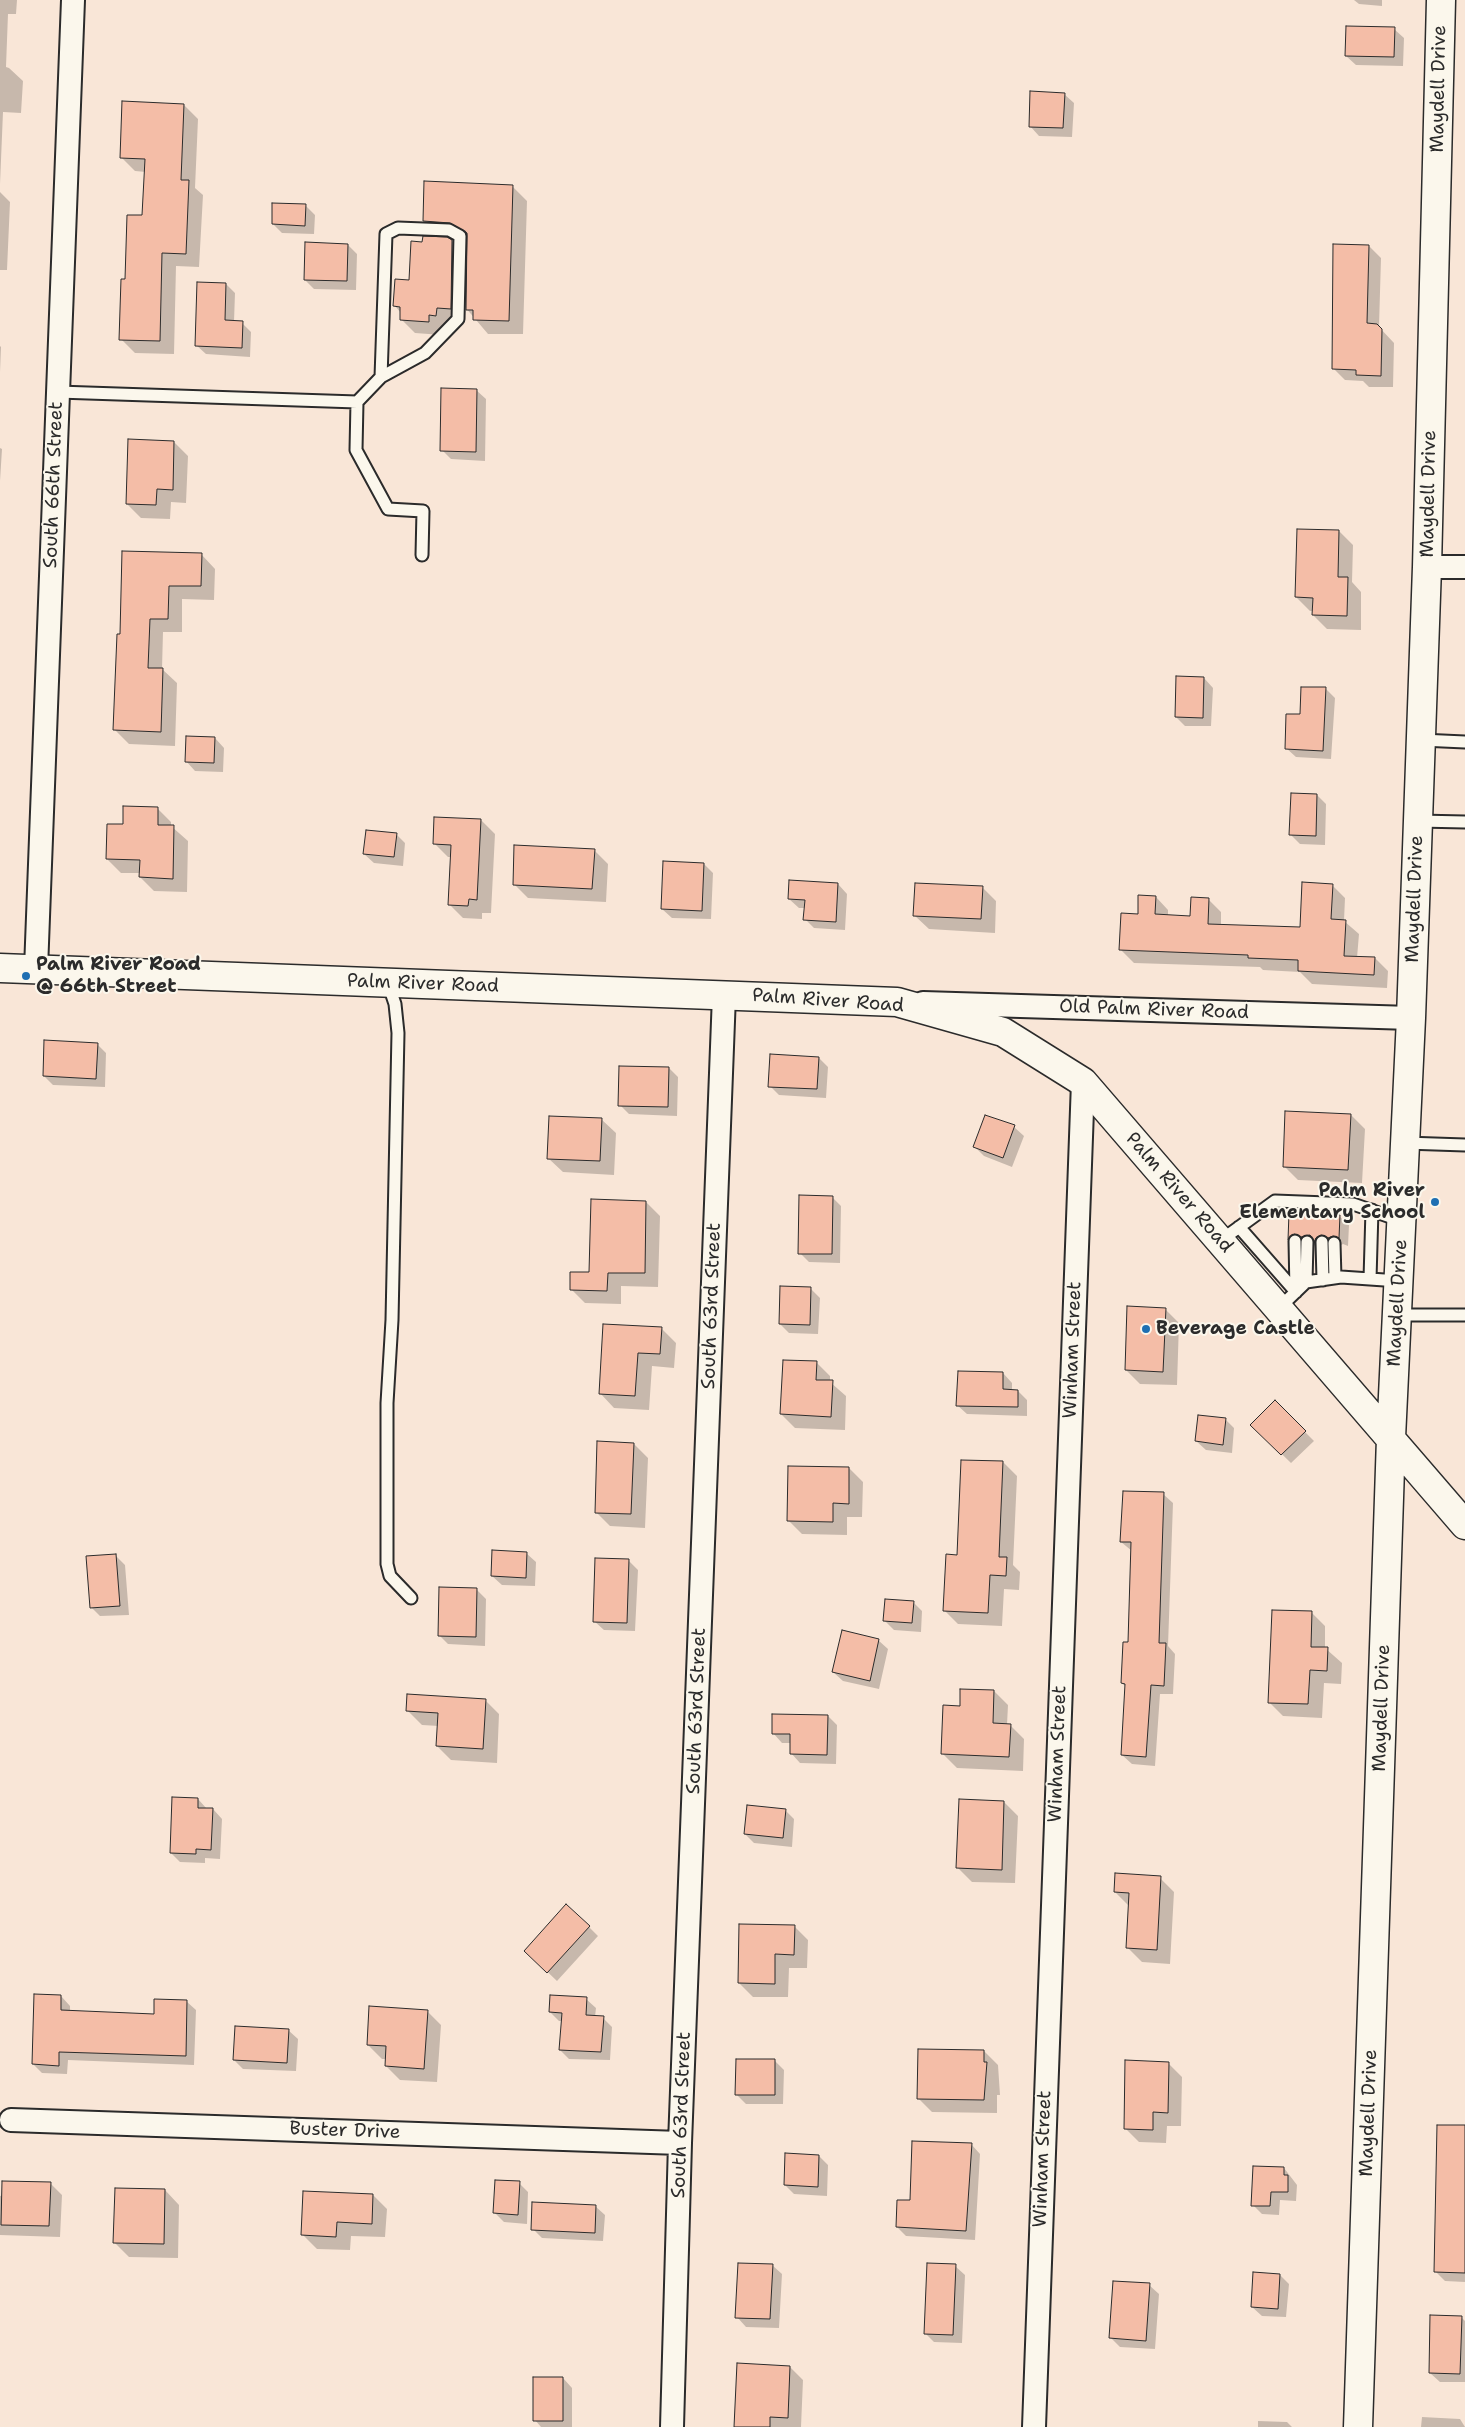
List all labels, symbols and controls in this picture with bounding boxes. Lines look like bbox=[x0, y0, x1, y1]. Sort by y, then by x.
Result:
street label: Maydell Drive bbox=[1426, 25, 1452, 153]
street label: South 66th Street bbox=[40, 401, 68, 569]
street label: Maydell Drive bbox=[1416, 430, 1442, 558]
street label: Maydell Drive bbox=[1401, 835, 1429, 963]
place label: Palm River Road @ 66th Street bbox=[36, 954, 201, 998]
marker: Palm River Road @ 66th Street bbox=[20, 970, 32, 982]
street label: Palm River Road bbox=[347, 970, 499, 998]
street label: Palm River Road bbox=[751, 984, 905, 1018]
street label: Old Palm River Road bbox=[1059, 995, 1249, 1025]
street label: Palm River Road bbox=[1121, 1128, 1237, 1258]
place label: Palm River Elementary School bbox=[1239, 1180, 1425, 1224]
marker: Palm River Elementary School bbox=[1429, 1196, 1441, 1208]
street label: South 63rd Street bbox=[698, 1222, 726, 1390]
street label: Maydell Drive bbox=[1383, 1239, 1413, 1367]
street label: Winham Street bbox=[1059, 1281, 1087, 1419]
place label: Beverage Castle bbox=[1156, 1318, 1315, 1340]
marker: Beverage Castle bbox=[1140, 1323, 1152, 1335]
street label: South 63rd Street bbox=[683, 1627, 711, 1795]
street label: Maydell Drive bbox=[1368, 1644, 1396, 1772]
street label: Winham Street bbox=[1044, 1685, 1072, 1823]
street label: South 63rd Street bbox=[668, 2031, 696, 2199]
street label: Maydell Drive bbox=[1355, 2049, 1383, 2177]
street label: Winham Street bbox=[1029, 2090, 1057, 2228]
street label: Buster Drive bbox=[289, 2118, 401, 2144]

